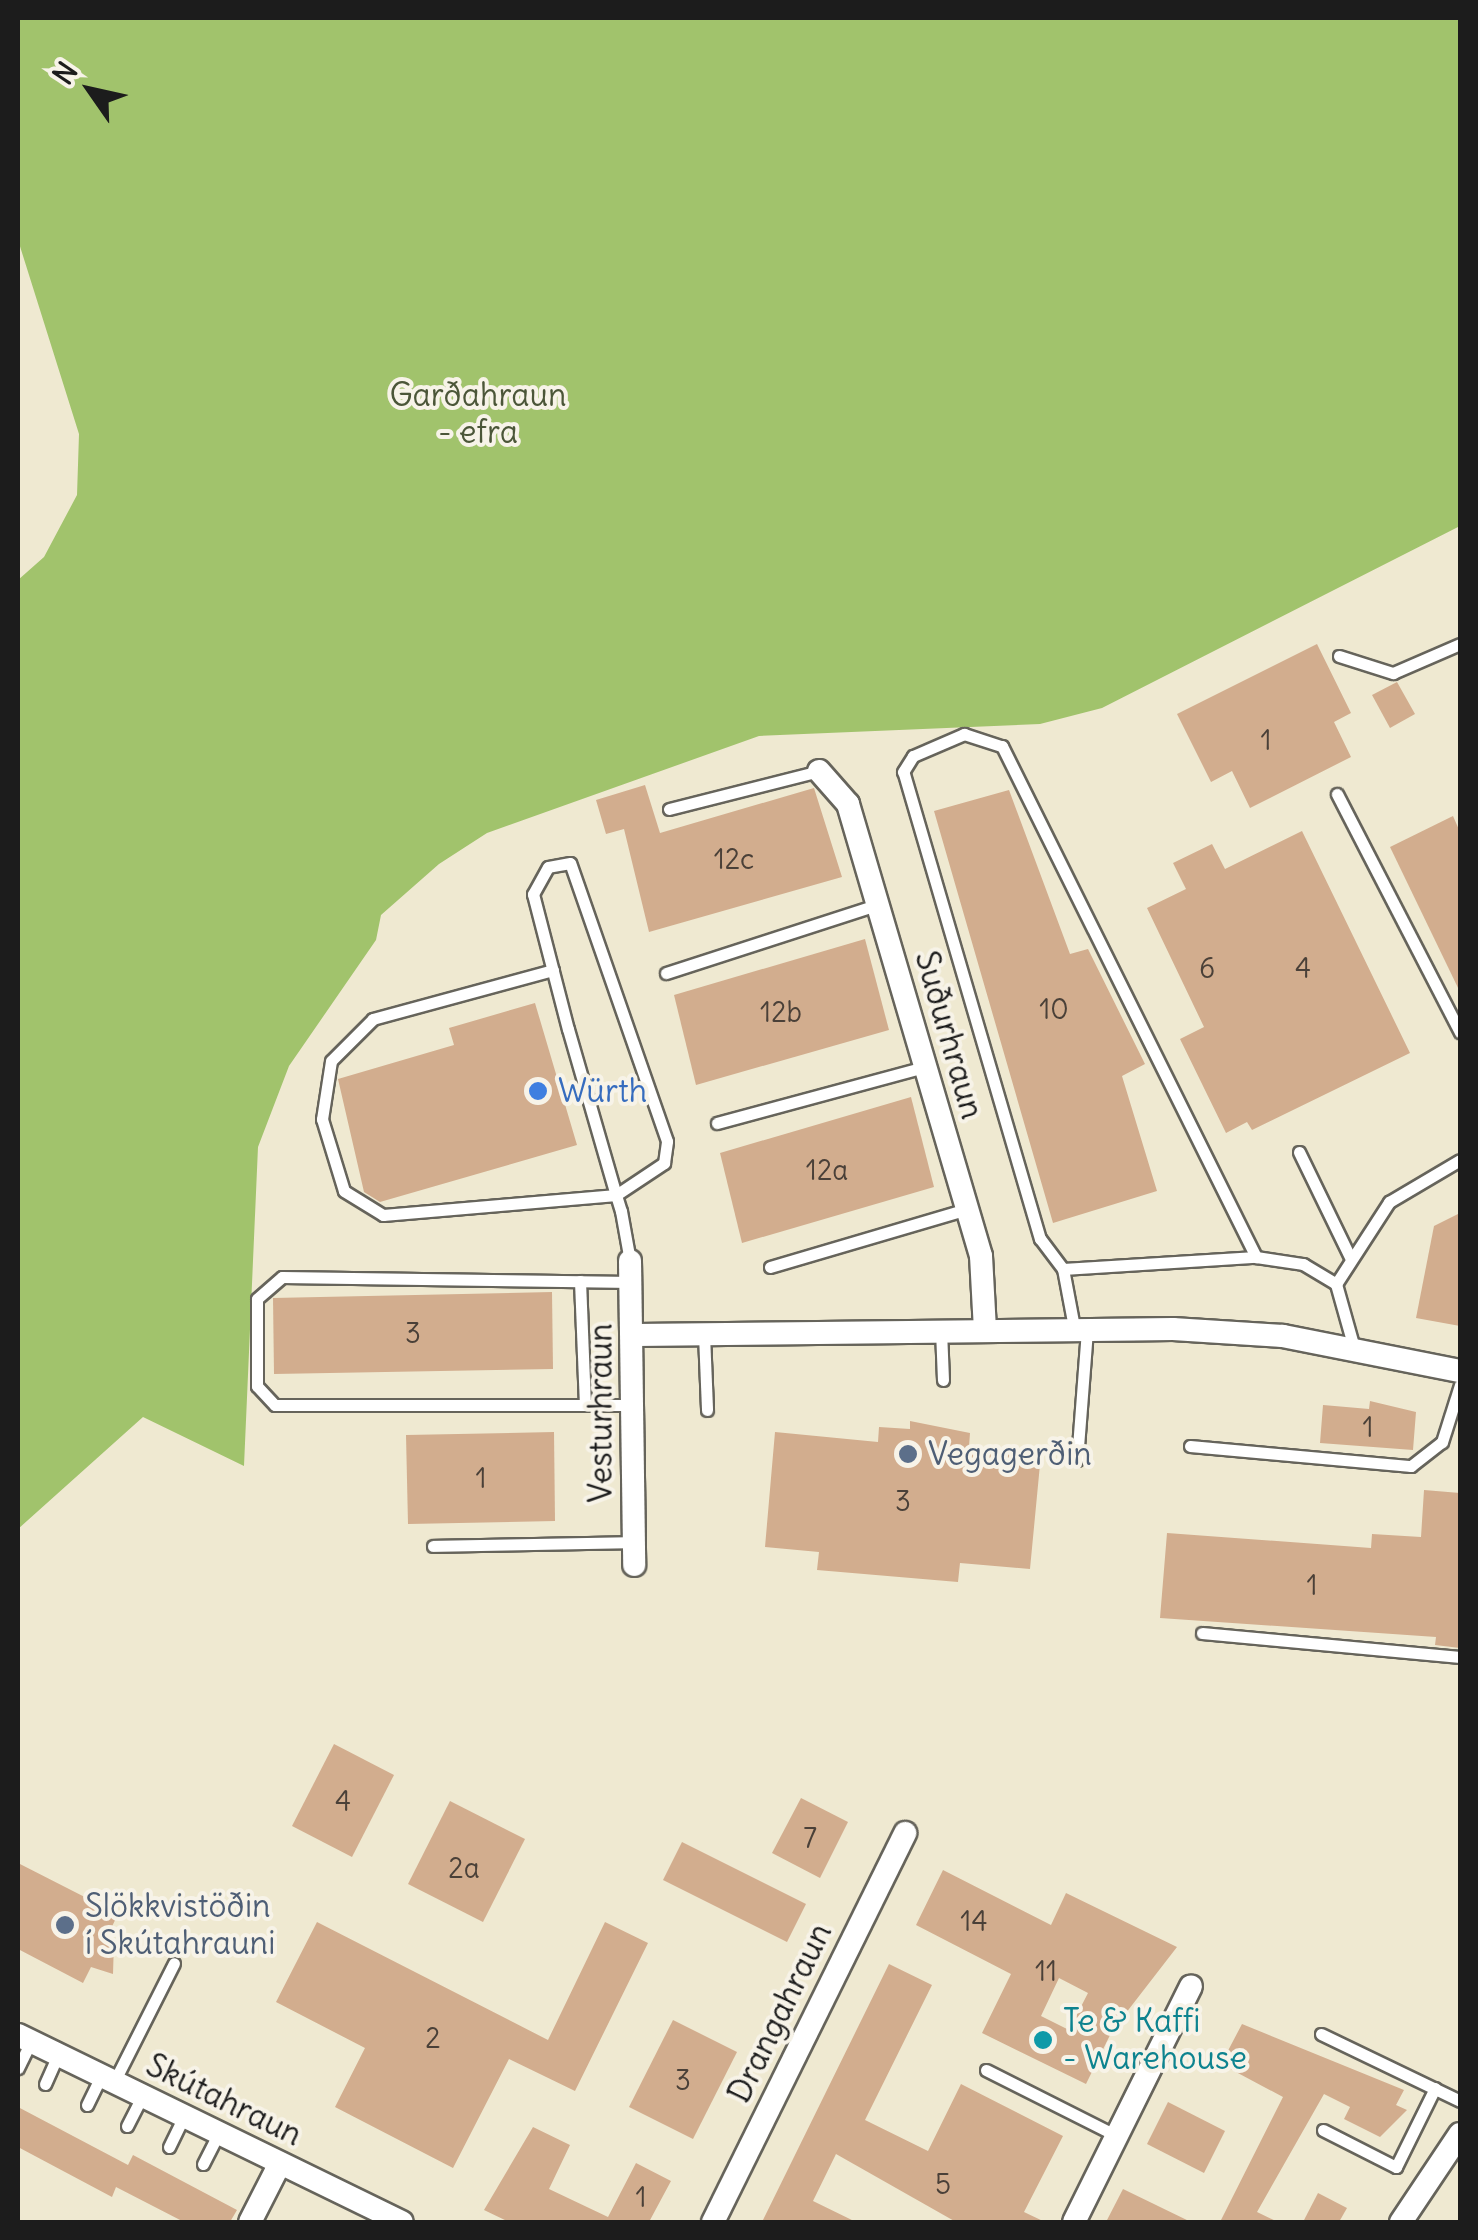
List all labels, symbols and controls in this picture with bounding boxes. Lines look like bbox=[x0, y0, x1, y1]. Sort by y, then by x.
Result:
north arrow bbox=[40, 40, 140, 140]
text: N bbox=[45, 55, 85, 91]
park label: Garðahraun - efra bbox=[389, 377, 567, 452]
house number: 1 bbox=[1260, 723, 1272, 757]
house number: 12c bbox=[714, 842, 754, 876]
street label: Suðurhraun bbox=[907, 947, 991, 1123]
house number: 6 bbox=[1199, 951, 1215, 985]
house number: 4 bbox=[1295, 951, 1311, 985]
house number: 10 bbox=[1039, 992, 1069, 1026]
house number: 12b bbox=[760, 995, 802, 1029]
place label: Würth bbox=[558, 1072, 647, 1110]
marker: Würth bbox=[527, 1080, 549, 1102]
house number: 12a bbox=[806, 1153, 848, 1187]
house number: 3 bbox=[405, 1316, 421, 1350]
street label: Vesturhraun bbox=[582, 1323, 620, 1503]
house number: 1 bbox=[1362, 1410, 1374, 1444]
place label: Vegagerðin bbox=[928, 1435, 1092, 1473]
marker: Vegagerðin bbox=[897, 1443, 919, 1465]
house number: 1 bbox=[475, 1461, 487, 1495]
house number: 3 bbox=[895, 1484, 911, 1518]
house number: 1 bbox=[1306, 1568, 1318, 1602]
house number: 4 bbox=[335, 1784, 351, 1818]
house number: 7 bbox=[803, 1821, 817, 1855]
house number: 2a bbox=[448, 1851, 480, 1885]
place label: Slökkvistöðin í Skútahrauni bbox=[85, 1888, 275, 1963]
house number: 14 bbox=[960, 1904, 988, 1938]
marker: Slökkvistöðin í Skútahrauni bbox=[54, 1914, 76, 1936]
street label: Drangahraun bbox=[720, 1917, 840, 2109]
house number: 11 bbox=[1035, 1954, 1057, 1988]
place label: Te & Kaffi - Warehouse bbox=[1063, 2003, 1247, 2078]
house number: 2 bbox=[425, 2021, 441, 2055]
marker: Te & Kaffi - Warehouse bbox=[1032, 2029, 1054, 2051]
street label: Skútahraun bbox=[140, 2046, 308, 2154]
house number: 3 bbox=[675, 2063, 691, 2097]
house number: 5 bbox=[935, 2167, 951, 2201]
house number: 1 bbox=[635, 2180, 647, 2214]

